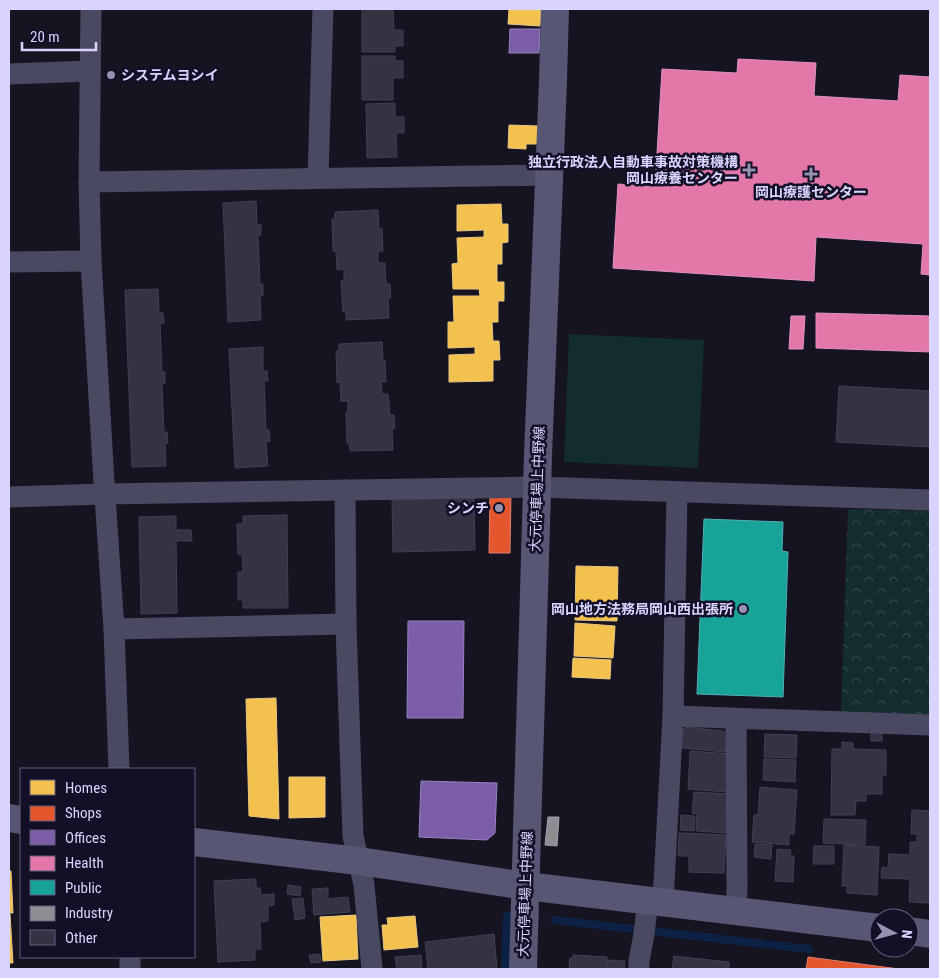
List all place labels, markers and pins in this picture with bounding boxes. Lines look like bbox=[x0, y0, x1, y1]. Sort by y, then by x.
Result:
place label: システムヨシイ bbox=[121, 67, 219, 83]
marker: システムヨシイ bbox=[105, 69, 117, 81]
place label: 独立行政法人自動車事故対策機構 岡山療養センター bbox=[528, 154, 738, 186]
marker: 独立行政法人自動車事故対策機構 岡山療養センター bbox=[742, 163, 756, 177]
marker: 岡山療護センター bbox=[804, 167, 818, 181]
place label: 岡山療護センター bbox=[755, 184, 867, 200]
place label: シンチ bbox=[447, 500, 489, 516]
marker: シンチ bbox=[493, 502, 505, 514]
place label: 岡山地方法務局岡山西出張所 bbox=[551, 601, 733, 617]
marker: 岡山地方法務局岡山西出張所 bbox=[737, 603, 749, 615]

